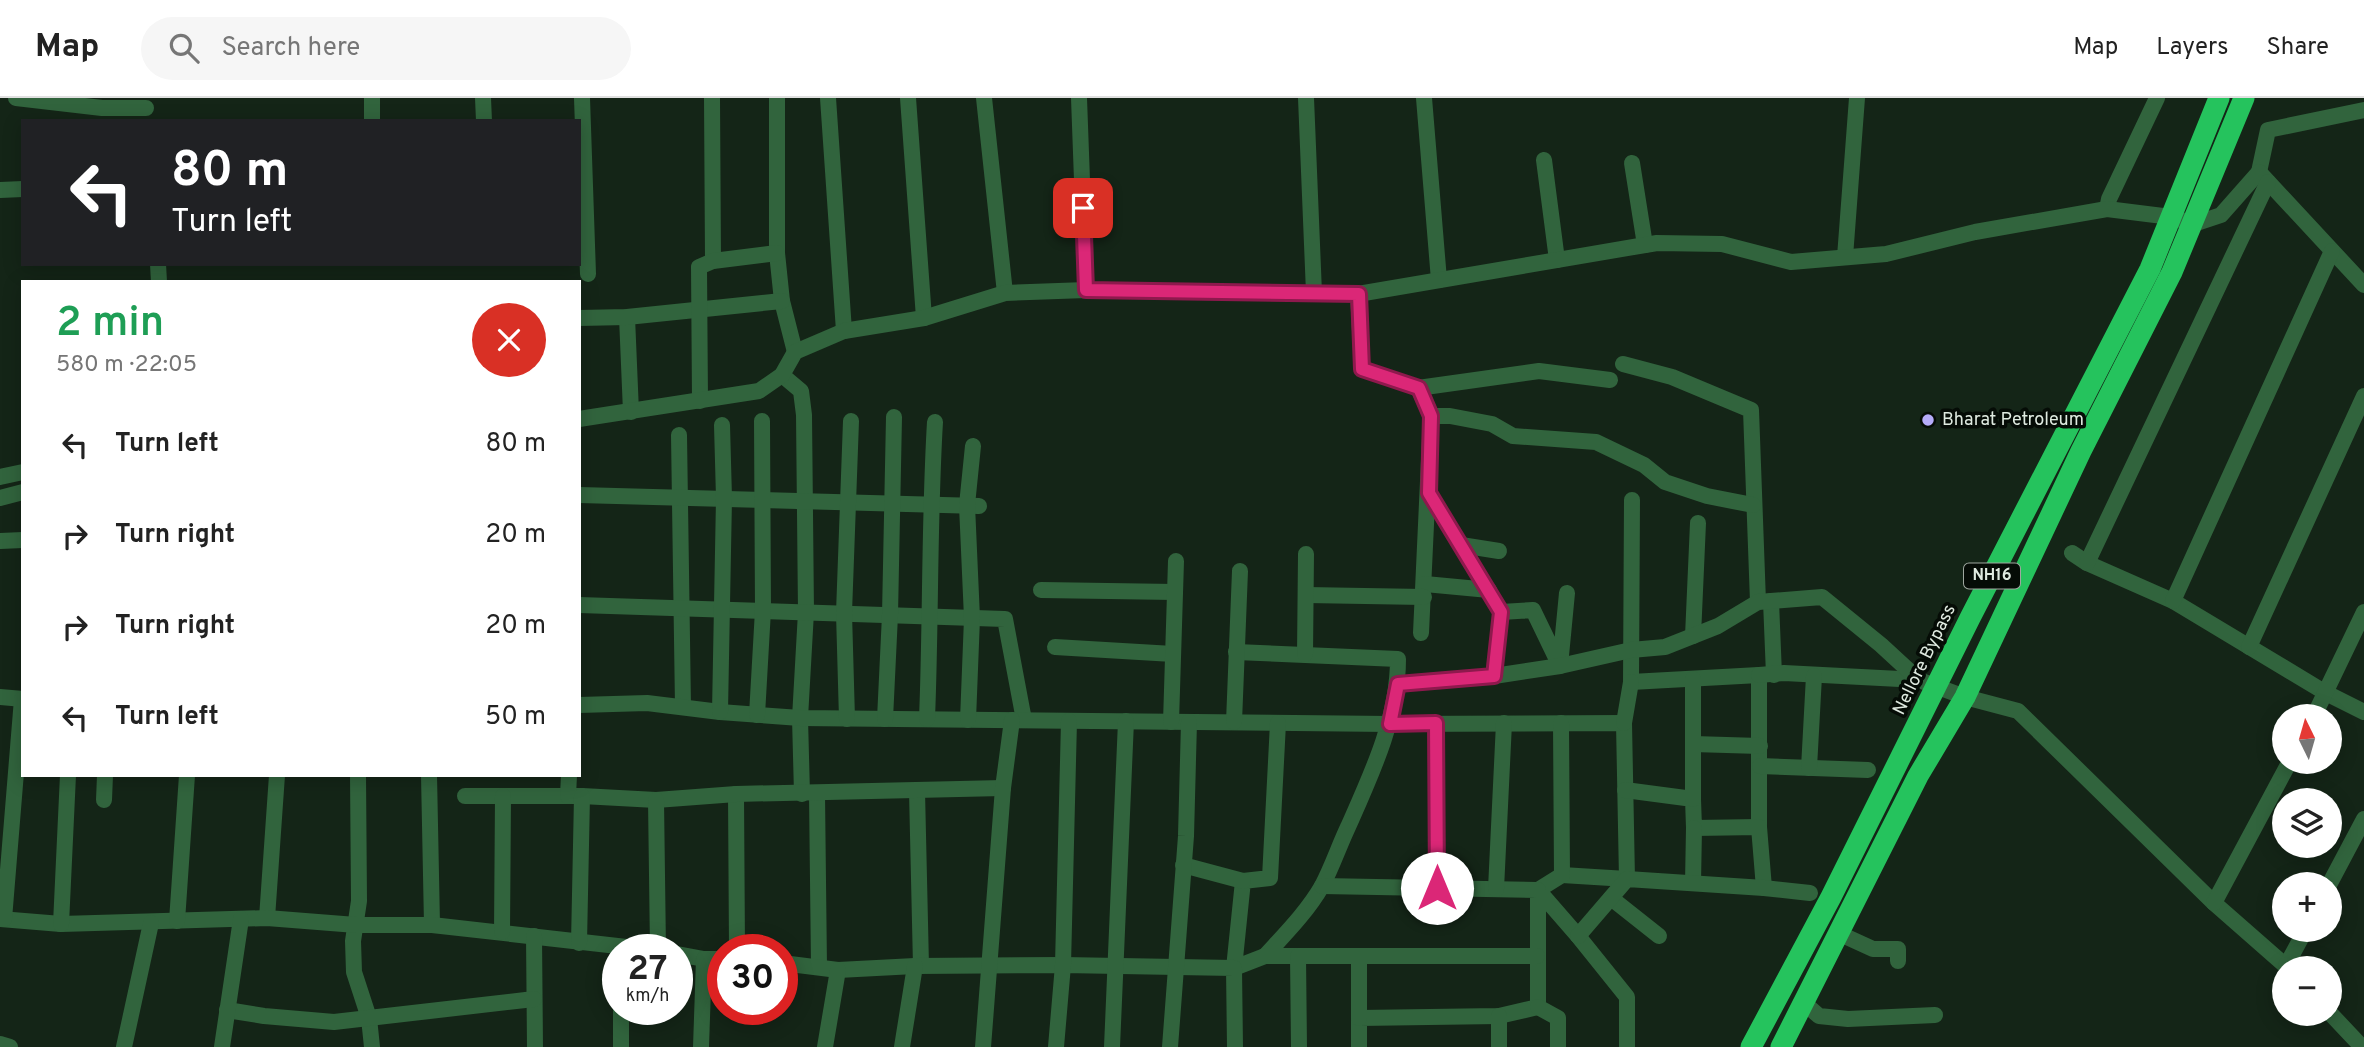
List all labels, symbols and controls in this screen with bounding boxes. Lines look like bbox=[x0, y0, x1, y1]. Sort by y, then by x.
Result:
search box bbox=[141, 17, 631, 80]
text: Map bbox=[35, 27, 99, 69]
icon: search bbox=[165, 29, 203, 67]
text: Search here bbox=[221, 32, 360, 65]
text: Map bbox=[2073, 33, 2118, 63]
text: Layers bbox=[2156, 33, 2228, 63]
text: Share bbox=[2266, 33, 2329, 63]
text: 80 m bbox=[171, 142, 288, 204]
icon: left bbox=[56, 147, 147, 238]
pin bbox=[1053, 178, 1113, 238]
icon: arrive bbox=[1064, 189, 1102, 227]
text: Turn left bbox=[171, 203, 292, 243]
text: 2 min bbox=[56, 298, 164, 351]
button: close bbox=[472, 303, 546, 377]
text: 580 m · 22:05 bbox=[56, 351, 197, 380]
place label: Bharat Petroleum bbox=[1942, 409, 2084, 432]
marker: Bharat Petroleum bbox=[1920, 412, 1936, 428]
icon: left bbox=[56, 426, 94, 464]
text: Turn left bbox=[115, 428, 219, 461]
text: 80 m bbox=[486, 428, 546, 461]
icon: right bbox=[56, 517, 94, 555]
text: Turn right bbox=[115, 519, 235, 552]
text: 20 m bbox=[485, 519, 546, 552]
road number: NH16 bbox=[1964, 564, 2020, 589]
street label: Nellore Bypass bbox=[1888, 601, 1962, 719]
icon: right bbox=[56, 608, 94, 646]
text: Turn right bbox=[115, 610, 235, 643]
text: 20 m bbox=[485, 610, 546, 643]
icon: left bbox=[56, 699, 94, 737]
text: Turn left bbox=[115, 701, 219, 734]
text: 50 m bbox=[485, 701, 546, 734]
north arrow bbox=[2272, 704, 2342, 774]
map controls bbox=[2272, 704, 2342, 1026]
button: layers bbox=[2272, 788, 2342, 858]
position arrow bbox=[1400, 851, 1474, 925]
button: + bbox=[2272, 872, 2342, 942]
speed limit sign: 30 bbox=[707, 934, 798, 1025]
text: 27 bbox=[628, 948, 667, 992]
button: − bbox=[2272, 956, 2342, 1026]
text: km/h bbox=[626, 985, 669, 1008]

